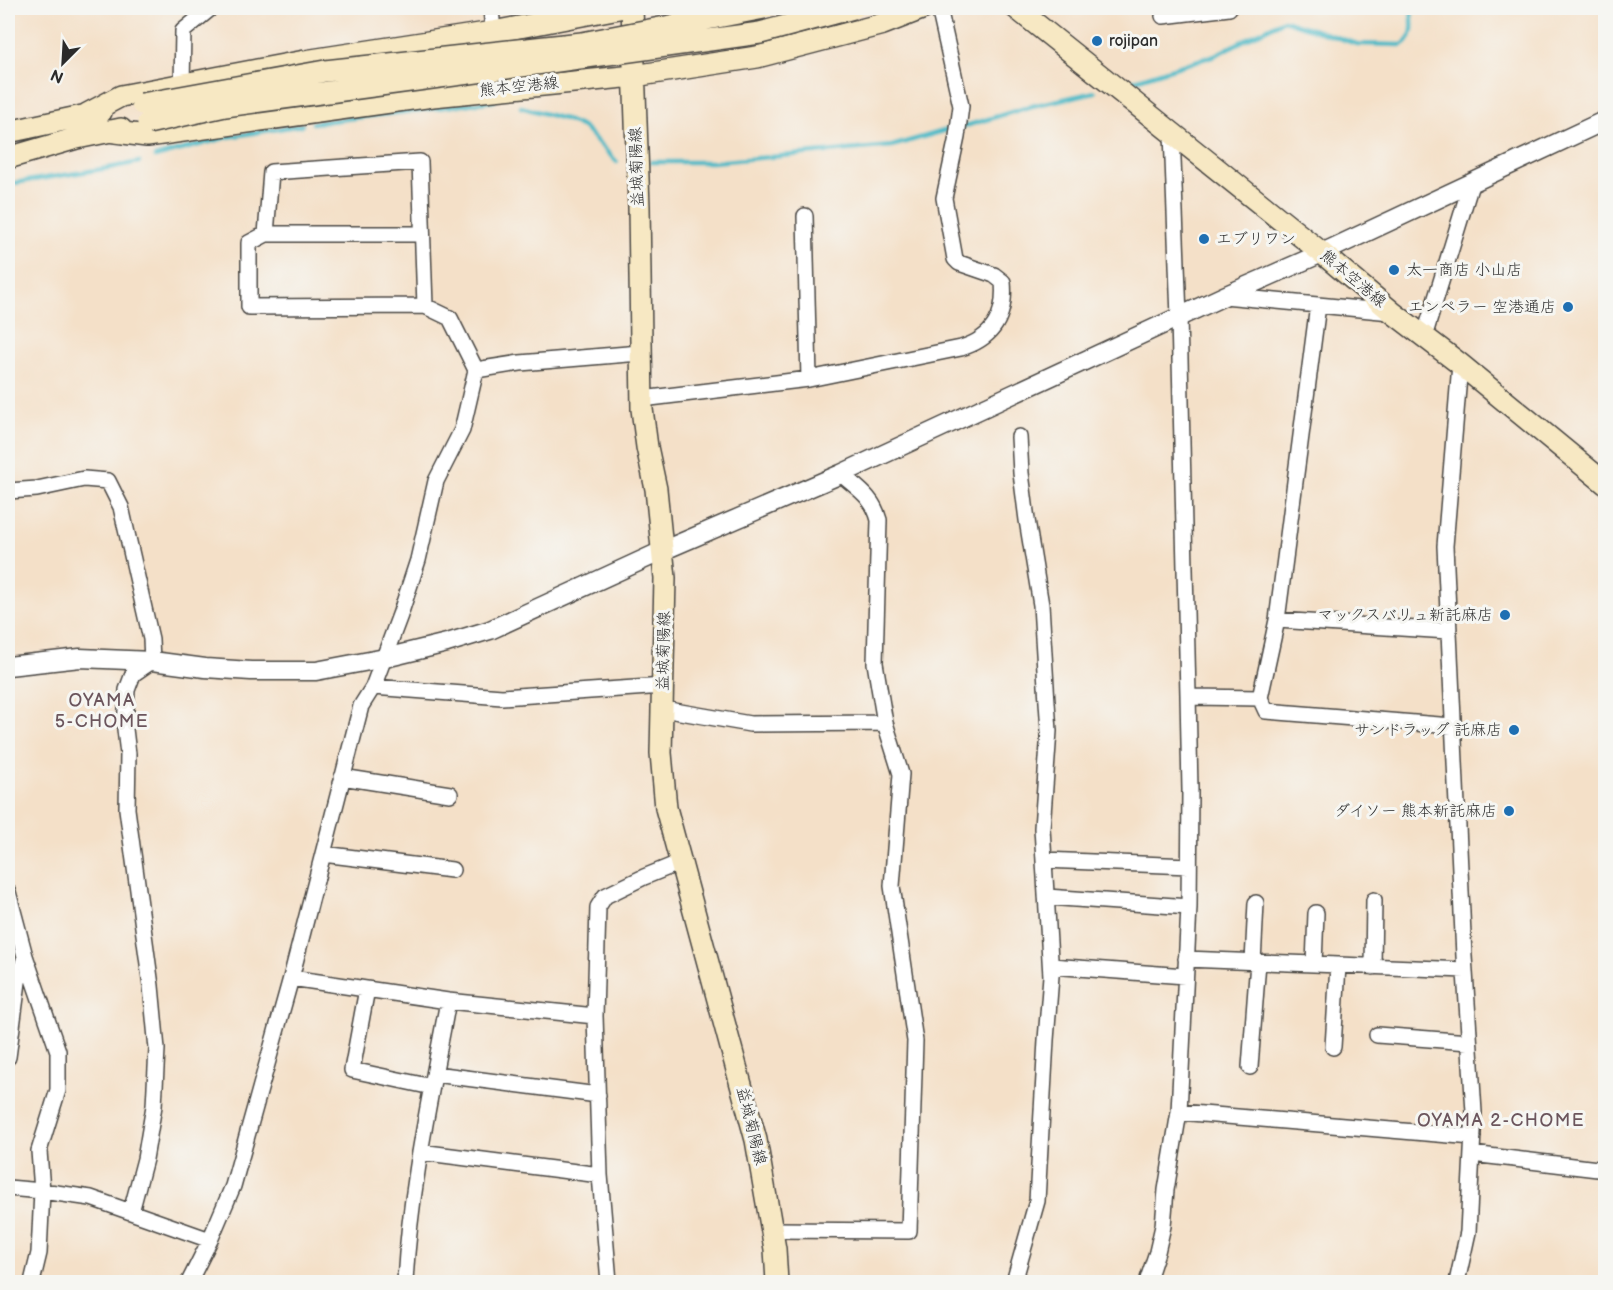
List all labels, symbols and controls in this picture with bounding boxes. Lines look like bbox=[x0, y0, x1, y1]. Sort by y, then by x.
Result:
place label: rojipan bbox=[1109, 32, 1158, 51]
north arrow bbox=[33, 33, 93, 93]
marker: rojipan bbox=[1090, 34, 1104, 48]
text: N bbox=[48, 64, 67, 86]
street label: 熊本空港線 bbox=[478, 73, 560, 101]
street label: 益城菊陽線 bbox=[626, 127, 648, 207]
place label: エブリワン bbox=[1216, 230, 1296, 249]
marker: エブリワン bbox=[1197, 232, 1211, 246]
street label: 熊本空港線 bbox=[1316, 246, 1390, 312]
place label: 太一商店 小山店 bbox=[1406, 261, 1522, 280]
marker: 太一商店 小山店 bbox=[1387, 263, 1401, 277]
place label: エンペラー 空港通店 bbox=[1408, 298, 1556, 317]
marker: エンペラー 空港通店 bbox=[1561, 300, 1575, 314]
place label: マックスバリュ新託麻店 bbox=[1317, 606, 1493, 625]
marker: マックスバリュ新託麻店 bbox=[1498, 608, 1512, 622]
street label: 益城菊陽線 bbox=[654, 611, 674, 691]
district label: OYAMA 5-CHOME bbox=[55, 690, 149, 732]
place label: サンドラッグ 託麻店 bbox=[1354, 721, 1502, 740]
marker: サンドラッグ 託麻店 bbox=[1507, 723, 1521, 737]
place label: ダイソー 熊本新託麻店 bbox=[1334, 802, 1497, 821]
marker: ダイソー 熊本新託麻店 bbox=[1502, 804, 1516, 818]
street label: 益城菊陽線 bbox=[732, 1085, 770, 1167]
district label: OYAMA 2-CHOME bbox=[1417, 1110, 1585, 1131]

